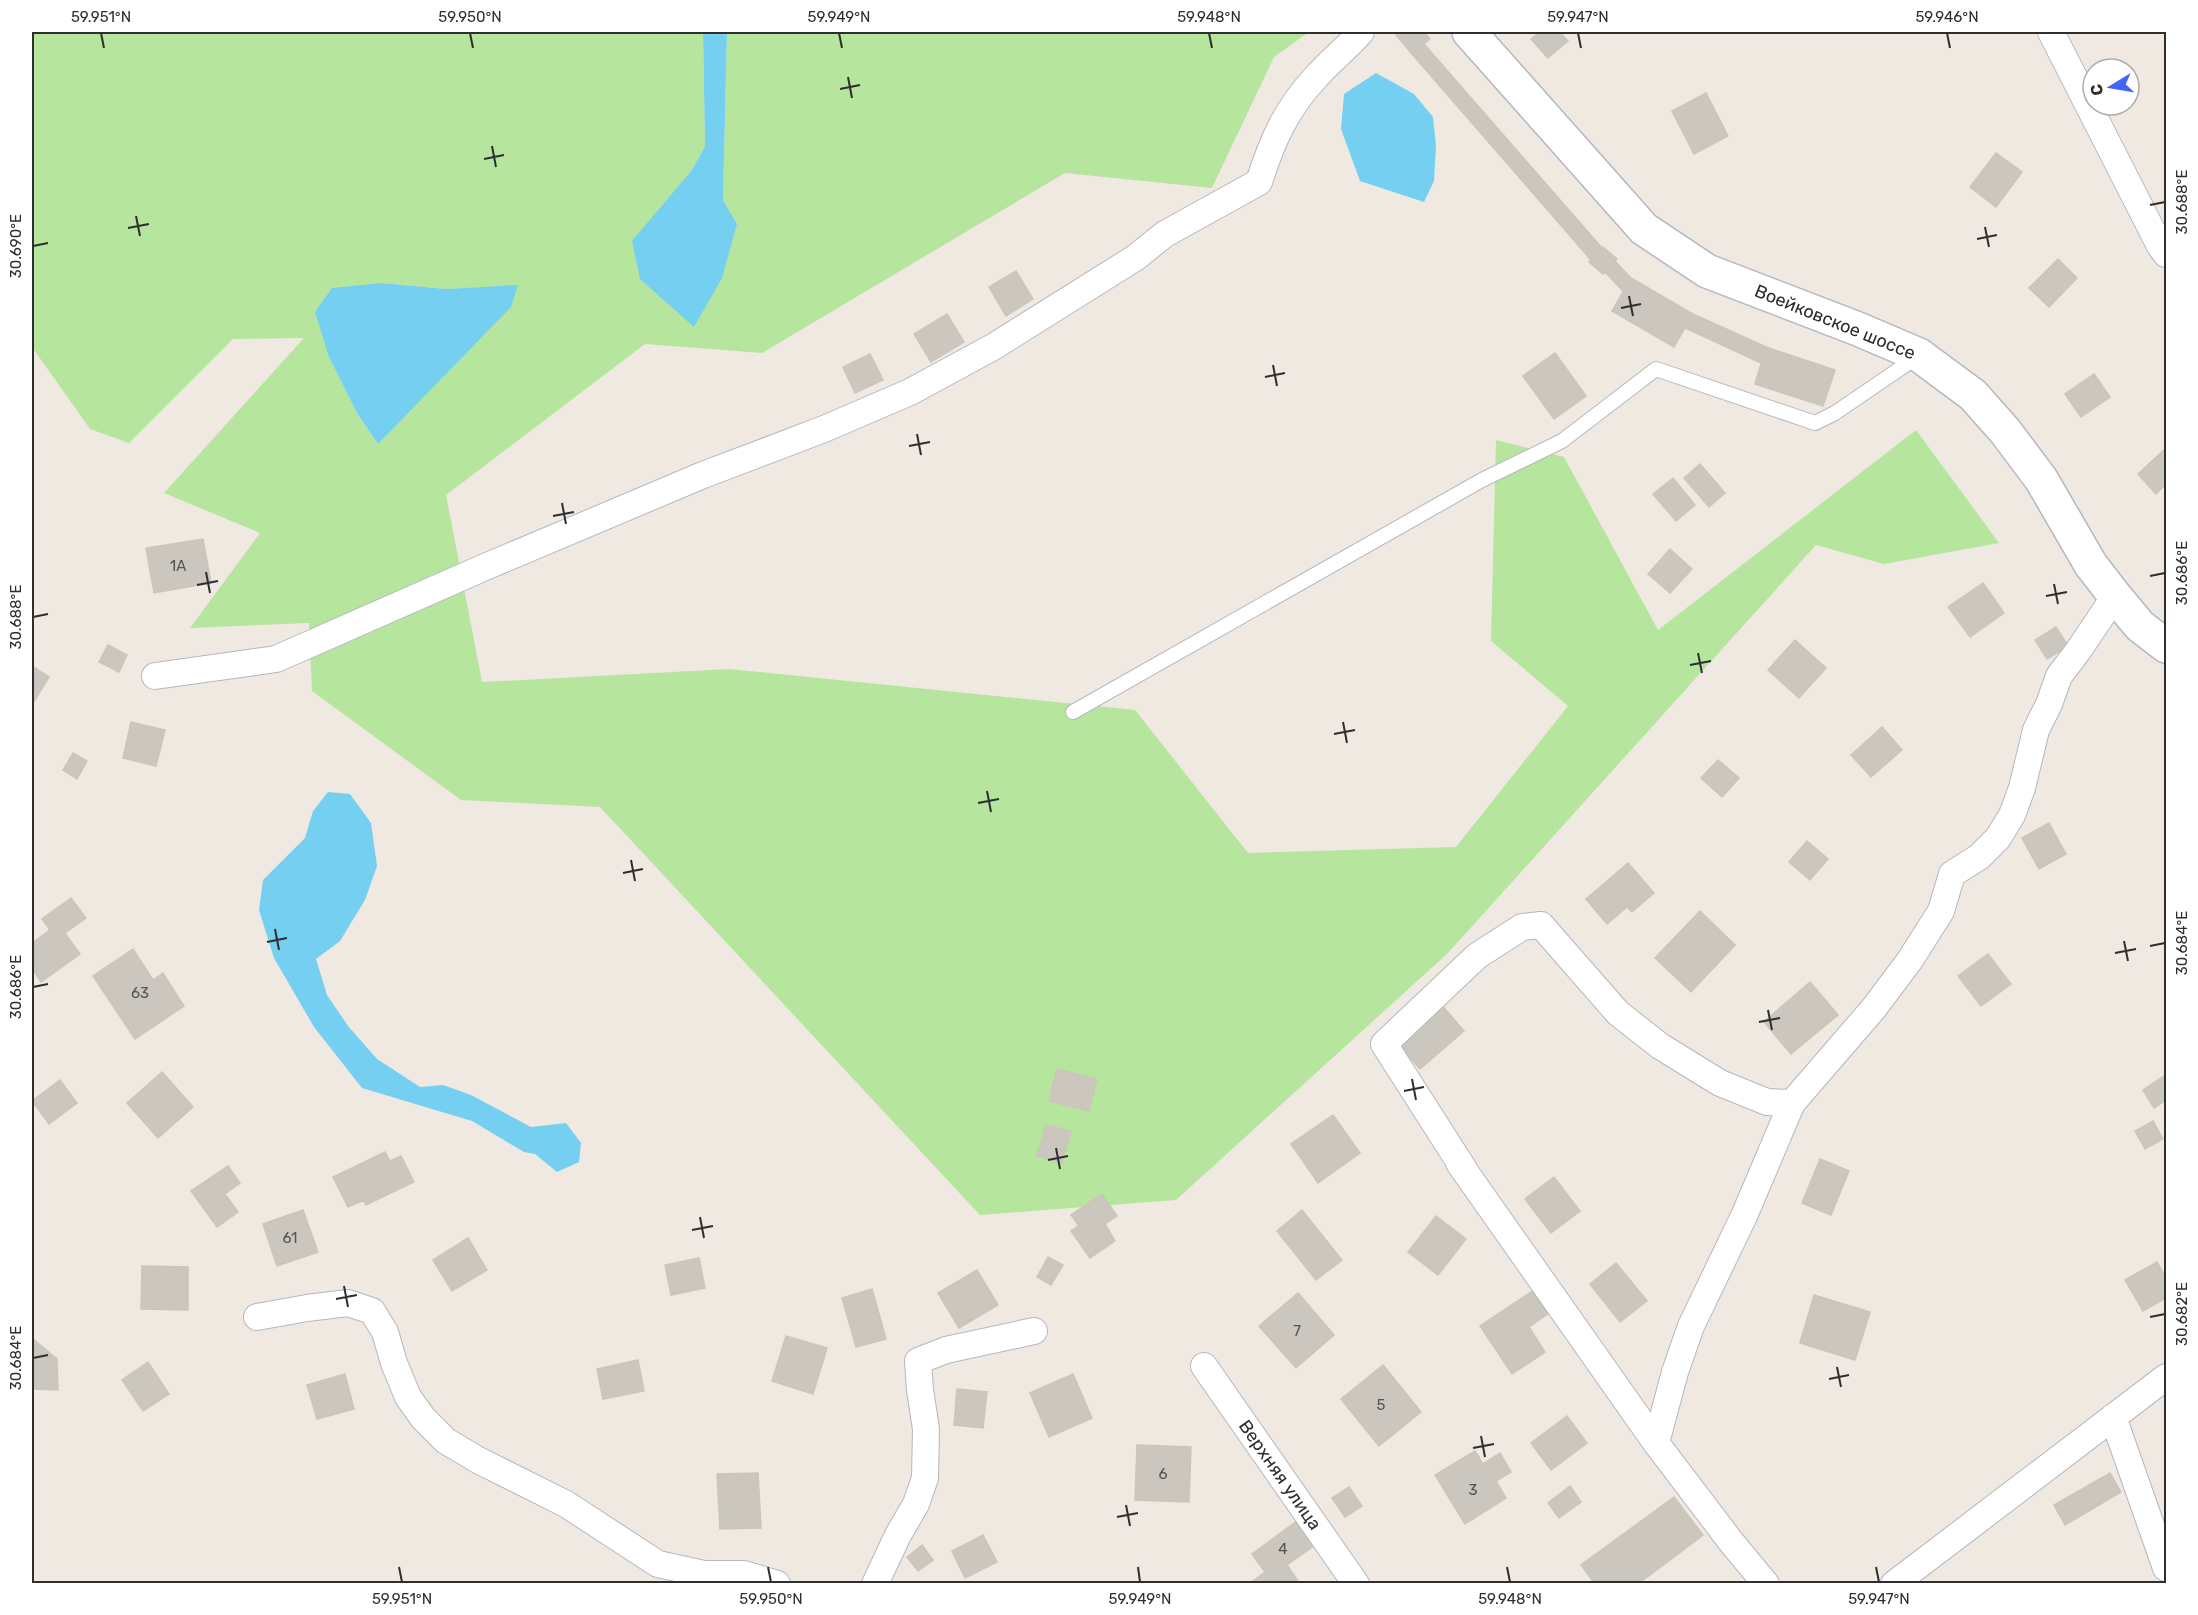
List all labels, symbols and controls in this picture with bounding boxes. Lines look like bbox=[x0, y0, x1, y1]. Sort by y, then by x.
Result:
text: 59.951°N bbox=[71, 8, 131, 26]
text: 59.950°N bbox=[438, 8, 502, 26]
text: 59.949°N bbox=[808, 8, 870, 26]
text: 59.948°N bbox=[1177, 8, 1241, 26]
text: 59.947°N bbox=[1547, 8, 1609, 26]
text: 59.946°N bbox=[1915, 8, 1979, 26]
north arrow bbox=[2081, 57, 2141, 117]
text: С bbox=[2086, 82, 2107, 97]
text: 30.688°E bbox=[2173, 170, 2191, 234]
text: 30.690°E bbox=[7, 214, 25, 278]
street label: Воейковское шоссе bbox=[1751, 280, 1919, 364]
text: 30.686°E bbox=[2173, 541, 2191, 605]
house number: 1А bbox=[170, 557, 186, 575]
text: 30.688°E bbox=[7, 585, 25, 649]
text: 30.684°E bbox=[2173, 911, 2191, 975]
text: 30.686°E bbox=[7, 955, 25, 1019]
house number: 63 bbox=[131, 984, 149, 1002]
house number: 61 bbox=[282, 1229, 298, 1247]
text: 30.682°E bbox=[2173, 1282, 2191, 1346]
house number: 7 bbox=[1293, 1322, 1301, 1340]
text: 30.684°E bbox=[7, 1326, 25, 1390]
house number: 5 bbox=[1377, 1396, 1386, 1414]
street label: Верхняя улица bbox=[1234, 1416, 1326, 1534]
house number: 6 bbox=[1158, 1465, 1168, 1483]
house number: 3 bbox=[1468, 1481, 1478, 1499]
house number: 4 bbox=[1278, 1540, 1288, 1558]
text: 59.951°N bbox=[372, 1590, 432, 1608]
text: 59.950°N bbox=[739, 1590, 803, 1608]
text: 59.949°N bbox=[1109, 1590, 1171, 1608]
text: 59.948°N bbox=[1478, 1590, 1542, 1608]
text: 59.947°N bbox=[1848, 1590, 1910, 1608]

